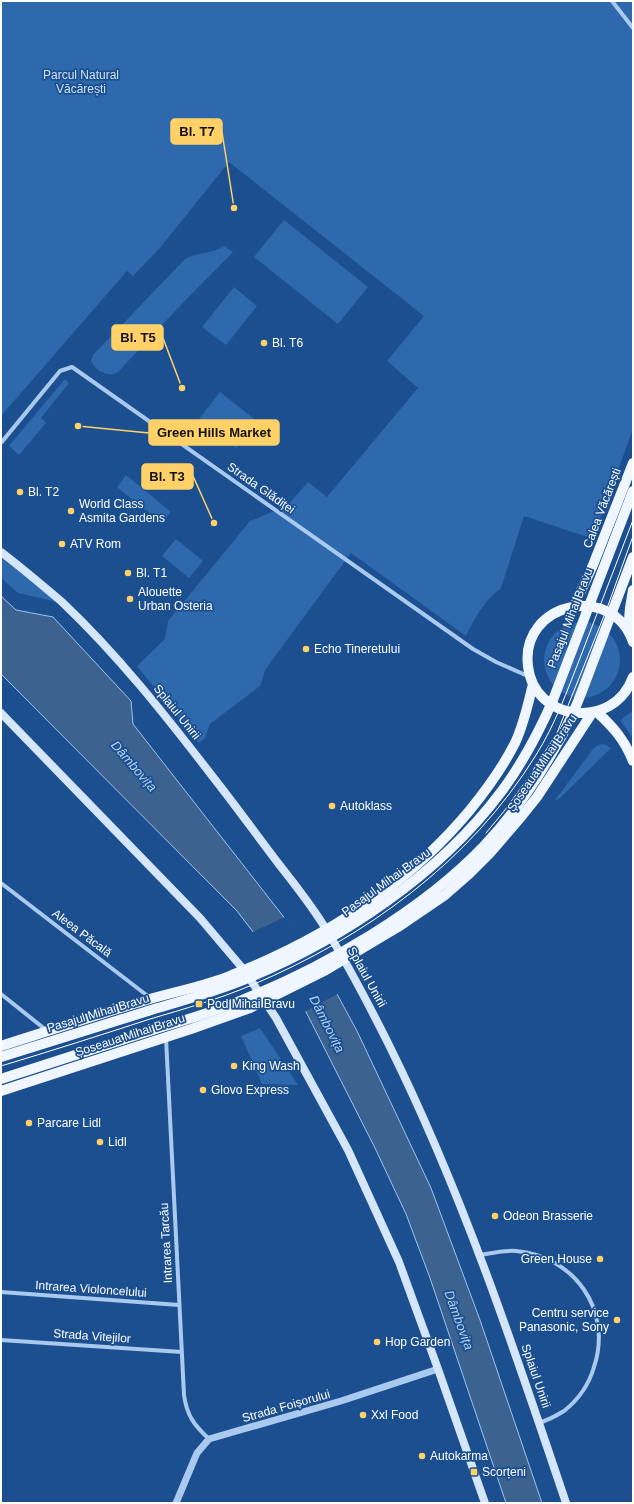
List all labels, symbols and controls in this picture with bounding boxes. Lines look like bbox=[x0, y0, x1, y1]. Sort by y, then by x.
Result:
park label: Parcul Natural Văcărești bbox=[43, 68, 119, 96]
callout: Bl. T7 bbox=[171, 119, 222, 144]
text: Bl. T7 bbox=[179, 124, 215, 139]
callout: Bl. T5 bbox=[112, 325, 163, 350]
text: Bl. T5 bbox=[120, 330, 156, 345]
place label: Bl. T6 bbox=[272, 336, 303, 350]
marker: Bl. T6 bbox=[259, 338, 269, 348]
callout: Green Hills Market bbox=[149, 420, 279, 445]
text: Green Hills Market bbox=[157, 425, 272, 440]
street label: Strada Glădiței bbox=[224, 459, 298, 517]
callout: Bl. T3 bbox=[142, 464, 193, 489]
street label: Calea Văcărești bbox=[580, 466, 624, 550]
text: Bl. T3 bbox=[149, 469, 185, 484]
place label: Bl. T2 bbox=[28, 485, 59, 499]
marker: Bl. T2 bbox=[15, 487, 25, 497]
place label: World Class Asmita Gardens bbox=[79, 497, 165, 525]
marker: World Class Asmita Gardens bbox=[66, 506, 76, 516]
place label: ATV Rom bbox=[70, 537, 121, 551]
marker: ATV Rom bbox=[57, 539, 67, 549]
place label: Bl. T1 bbox=[136, 566, 167, 580]
street label: Pasajul Mihai Bravu bbox=[544, 566, 596, 670]
marker: Bl. T1 bbox=[123, 568, 133, 578]
place label: Alouette Urban Osteria bbox=[138, 585, 213, 613]
marker: Alouette Urban Osteria bbox=[125, 594, 135, 604]
place label: Echo Tineretului bbox=[314, 642, 400, 656]
marker: Echo Tineretului bbox=[301, 644, 311, 654]
street label: Splaiul Unirii bbox=[151, 682, 203, 742]
street label: Șoseaua Mihai Bravu bbox=[504, 712, 580, 814]
water label: Dâmbovița bbox=[108, 738, 160, 794]
place label: Autoklass bbox=[340, 799, 392, 813]
marker: Autoklass bbox=[327, 801, 337, 811]
street label: Pasajul Mihai Bravu bbox=[339, 845, 433, 919]
street label: Aleea Păcală bbox=[50, 906, 115, 960]
street label: Splaiul Unirii bbox=[345, 944, 389, 1010]
street label: Pasajul Mihai Bravu bbox=[45, 991, 151, 1035]
water label: Dâmbovița bbox=[306, 993, 348, 1055]
place label: Pod Mihai Bravu bbox=[207, 997, 295, 1011]
marker: Pod Mihai Bravu bbox=[194, 999, 204, 1009]
street label: Șoseaua Mihai Bravu bbox=[74, 1011, 186, 1059]
place label: King Wash bbox=[242, 1059, 300, 1073]
marker: King Wash bbox=[229, 1061, 239, 1071]
place label: Glovo Express bbox=[211, 1083, 289, 1097]
marker: Glovo Express bbox=[198, 1085, 208, 1095]
place label: Parcare Lidl bbox=[37, 1116, 101, 1130]
marker: Parcare Lidl bbox=[24, 1118, 34, 1128]
place label: Lidl bbox=[108, 1135, 127, 1149]
marker: Lidl bbox=[95, 1137, 105, 1147]
street label: Intrarea Tarcău bbox=[157, 1202, 175, 1284]
place label: Odeon Brasserie bbox=[503, 1209, 593, 1223]
marker: Odeon Brasserie bbox=[490, 1211, 500, 1221]
place label: Green House bbox=[521, 1252, 592, 1266]
marker: Green House bbox=[595, 1254, 605, 1264]
street label: Intrarea Violoncelului bbox=[35, 1278, 147, 1300]
water label: Dâmbovița bbox=[441, 1288, 477, 1352]
place label: Centru service Panasonic, Sony bbox=[519, 1306, 609, 1334]
marker: Centru service Panasonic, Sony bbox=[612, 1315, 622, 1325]
street label: Strada Vitejilor bbox=[53, 1326, 131, 1346]
place label: Hop Garden bbox=[385, 1335, 450, 1349]
marker: Hop Garden bbox=[372, 1337, 382, 1347]
street label: Splaiul Unirii bbox=[519, 1342, 553, 1410]
street label: Strada Foișorului bbox=[240, 1387, 332, 1425]
place label: Xxl Food bbox=[371, 1408, 418, 1422]
marker: Xxl Food bbox=[358, 1410, 368, 1420]
place label: Autokarma bbox=[430, 1449, 488, 1463]
marker: Autokarma bbox=[417, 1451, 427, 1461]
place label: Scorțeni bbox=[482, 1465, 526, 1479]
marker: Scorțeni bbox=[469, 1467, 479, 1477]

